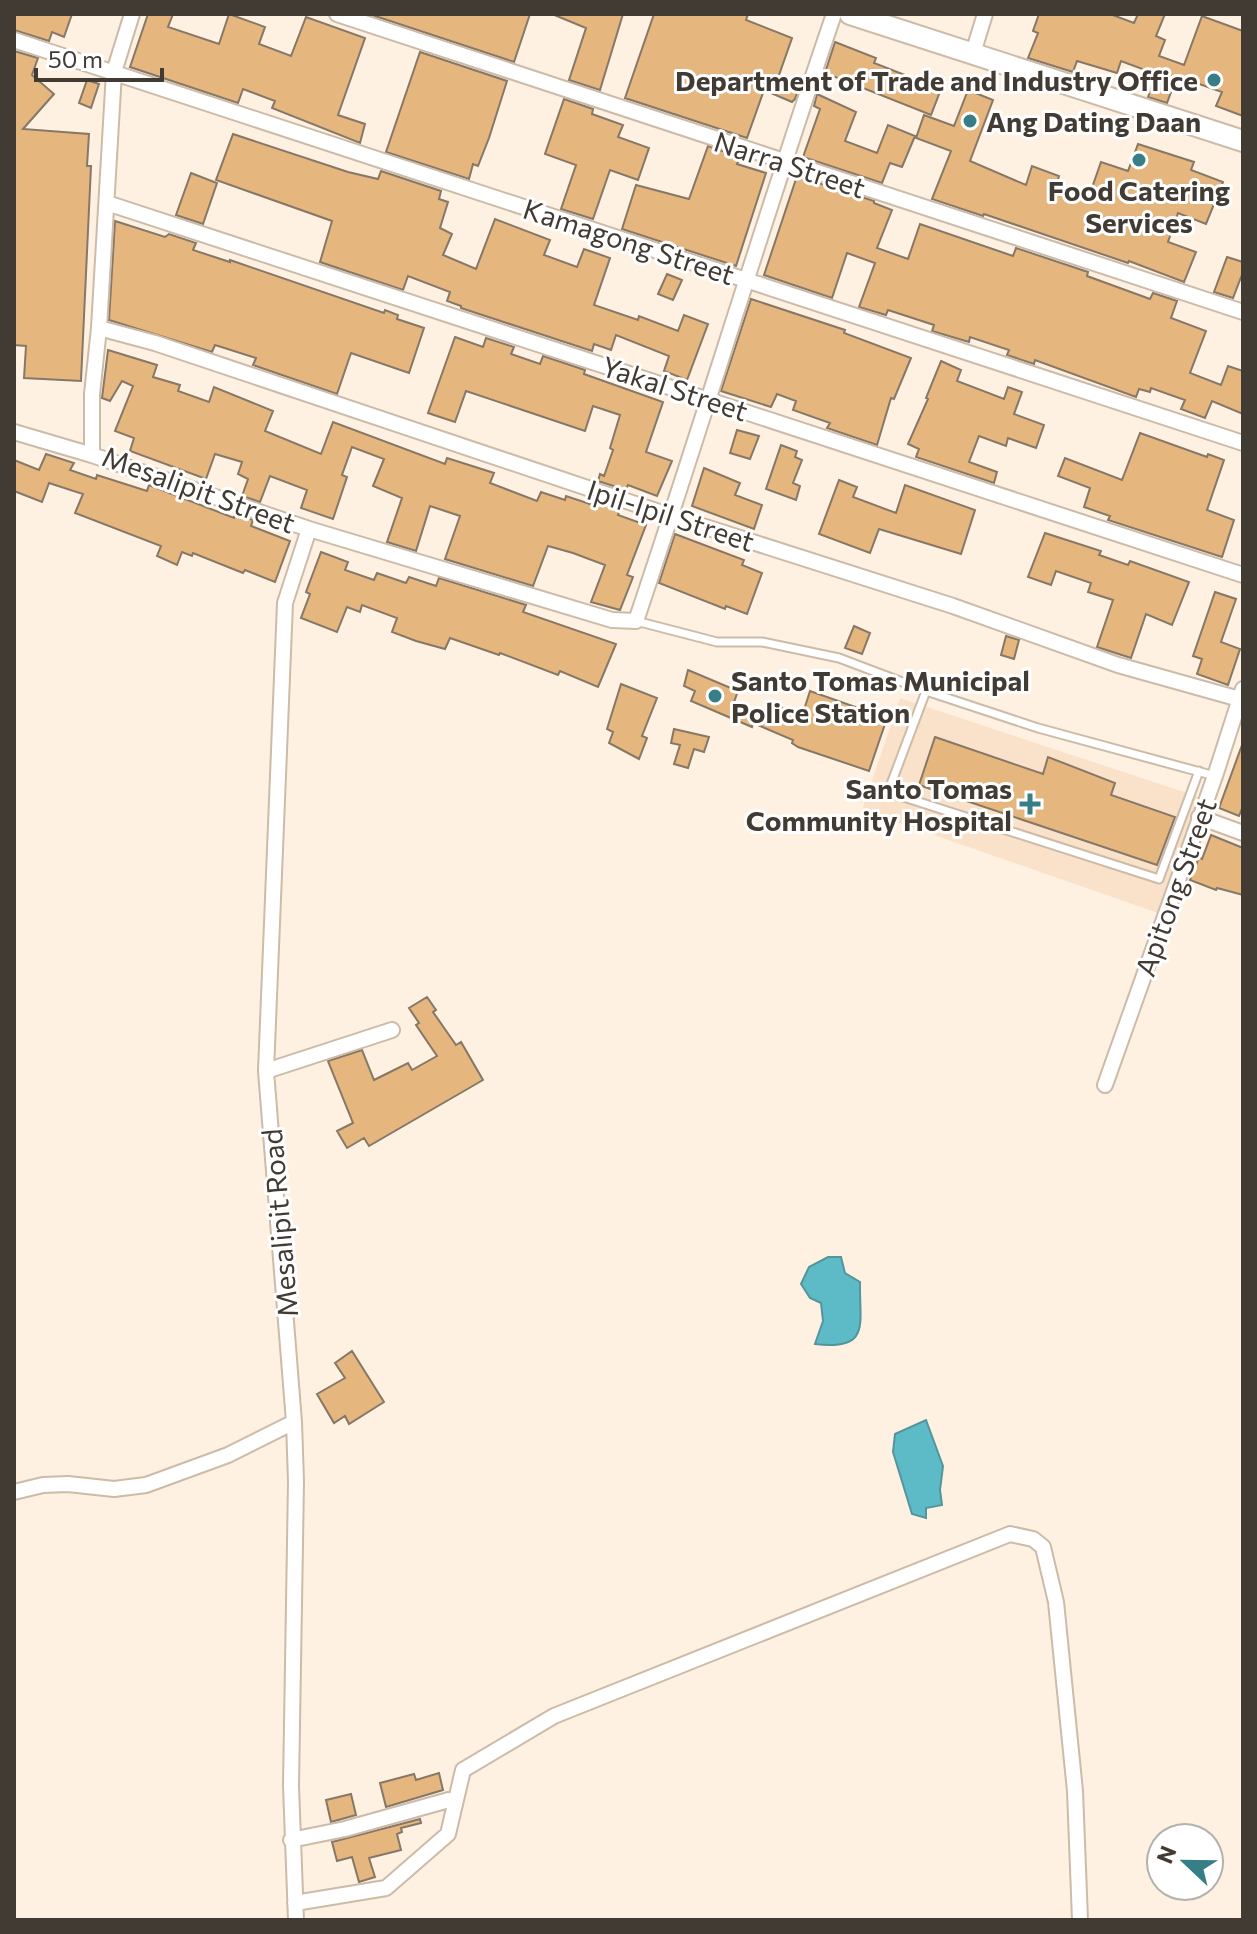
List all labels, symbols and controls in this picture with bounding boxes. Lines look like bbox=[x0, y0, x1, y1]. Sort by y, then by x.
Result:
scale bar bbox=[36, 32, 162, 82]
text: 50 m bbox=[48, 44, 103, 73]
place label: Department of Trade and Industry Office bbox=[675, 63, 1198, 97]
marker: Department of Trade and Industry Office bbox=[1205, 71, 1223, 89]
place label: Ang Dating Daan bbox=[986, 104, 1201, 138]
marker: Ang Dating Daan bbox=[961, 112, 979, 130]
street label: Narra Street bbox=[710, 124, 870, 204]
marker: Food Catering Services bbox=[1130, 151, 1148, 169]
place label: Food Catering Services bbox=[1048, 173, 1230, 239]
street label: Kamagong Street bbox=[519, 191, 739, 291]
street label: Yakal Street bbox=[598, 348, 752, 428]
street label: Mesalipit Street bbox=[98, 438, 300, 540]
street label: Ipil-Ipil Street bbox=[583, 472, 759, 558]
place label: Santo Tomas Municipal Police Station bbox=[731, 663, 1030, 729]
marker: Santo Tomas Municipal Police Station bbox=[706, 687, 724, 705]
place label: Santo Tomas Community Hospital bbox=[746, 771, 1012, 837]
marker: Santo Tomas Community Hospital bbox=[1019, 793, 1041, 815]
street label: Apitong Street bbox=[1127, 793, 1223, 981]
street label: Mesalipit Road bbox=[254, 1127, 304, 1319]
north arrow bbox=[1145, 1822, 1225, 1902]
text: N bbox=[1150, 1842, 1182, 1867]

